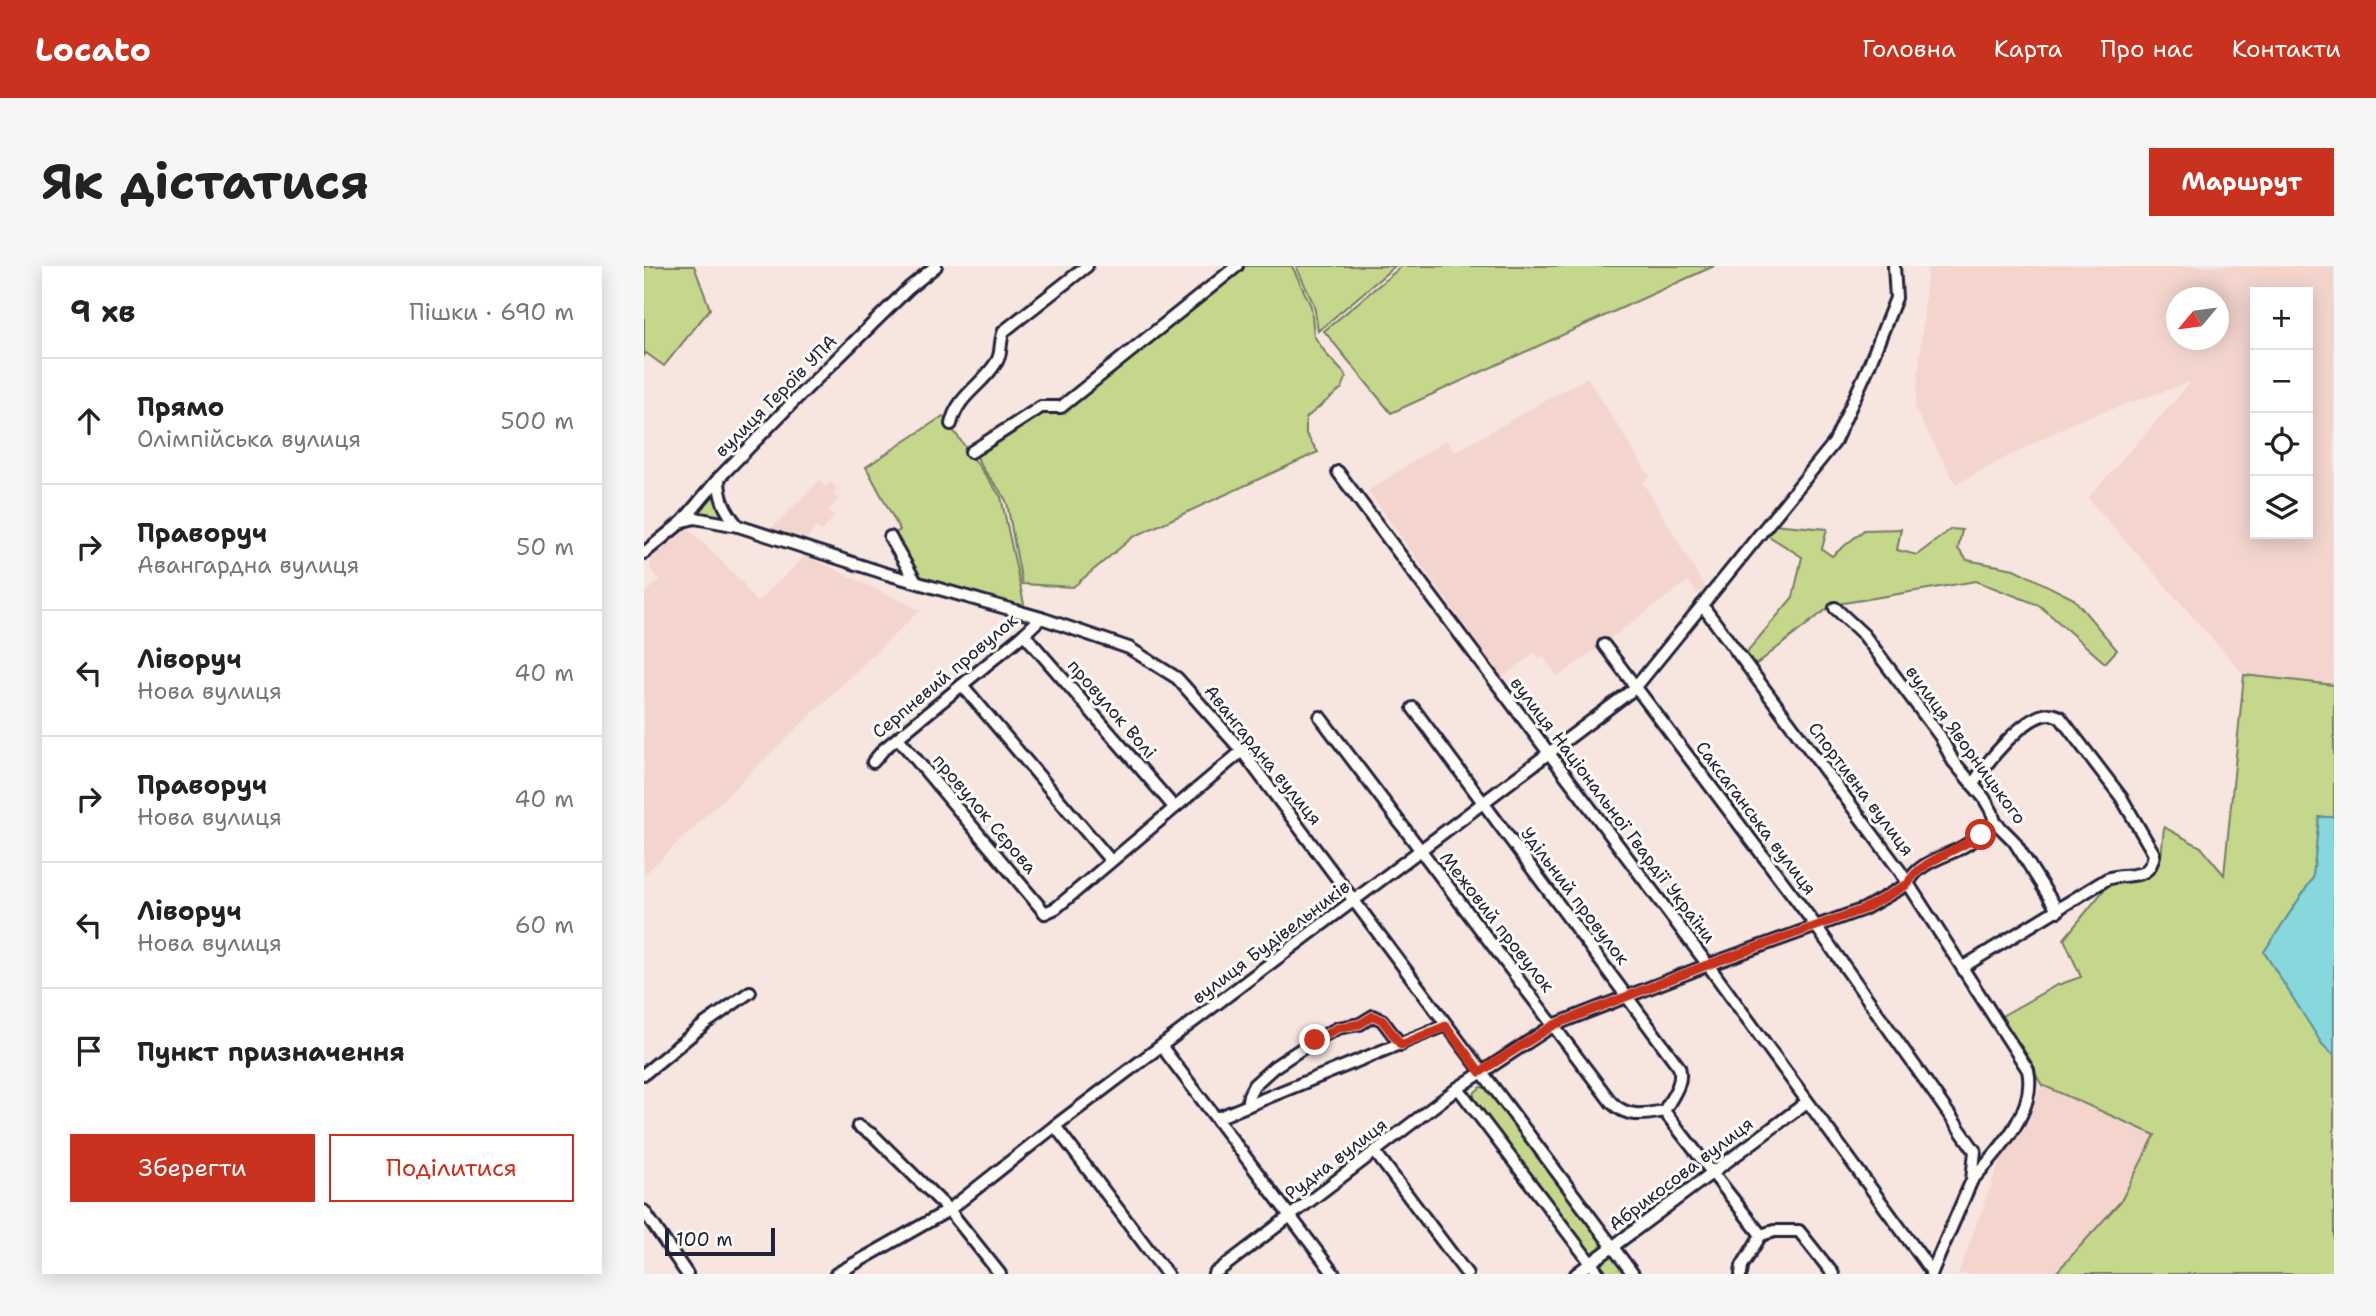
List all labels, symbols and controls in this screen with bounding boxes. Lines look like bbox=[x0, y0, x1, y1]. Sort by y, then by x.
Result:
text: Locato bbox=[35, 27, 151, 72]
text: Головна bbox=[1862, 33, 1956, 65]
text: Карта bbox=[1994, 33, 2063, 65]
text: Про нас bbox=[2101, 33, 2194, 65]
text: Контакти bbox=[2232, 33, 2341, 65]
button: Маршрут bbox=[2149, 148, 2334, 216]
text: Як дістатися bbox=[42, 149, 369, 215]
north arrow bbox=[2166, 287, 2229, 350]
map controls bbox=[2250, 287, 2313, 539]
button: + bbox=[2250, 287, 2313, 350]
text: 9 хв bbox=[70, 291, 135, 332]
text: Пішки · 690 m bbox=[409, 297, 574, 327]
street label: вулиця Героїв УПА bbox=[710, 330, 842, 462]
button: − bbox=[2250, 350, 2313, 413]
text: Прямо bbox=[137, 389, 225, 424]
icon: ahead bbox=[70, 402, 108, 440]
text: 500 m bbox=[500, 406, 574, 436]
button: locate bbox=[2250, 413, 2313, 476]
text: Олімпійська вулиця bbox=[137, 424, 361, 454]
button: layers bbox=[2250, 476, 2313, 539]
text: Праворуч bbox=[137, 515, 267, 550]
icon: right bbox=[70, 528, 108, 566]
text: 50 m bbox=[516, 532, 574, 562]
text: Авангардна вулиця bbox=[137, 550, 359, 580]
street label: Серпневий провулок bbox=[867, 608, 1023, 744]
text: Ліворуч bbox=[137, 641, 242, 676]
icon: left bbox=[70, 654, 108, 692]
street label: провулок Волі bbox=[1062, 654, 1162, 764]
text: 40 m bbox=[514, 658, 574, 688]
street label: вулиця Яворницького bbox=[1900, 661, 2032, 829]
street label: вулиця Національної Гвардії України bbox=[1505, 672, 1721, 948]
text: Нова вулиця bbox=[137, 676, 282, 706]
street label: Авангардна вулиця bbox=[1199, 680, 1327, 830]
street label: Спортивна вулиця bbox=[1803, 717, 1919, 861]
street label: Саксаганська вулиця bbox=[1690, 736, 1822, 900]
street label: провулок Сєрова bbox=[928, 749, 1042, 879]
text: Праворуч bbox=[137, 767, 267, 802]
icon: right bbox=[70, 780, 108, 818]
text: 40 m bbox=[514, 784, 574, 814]
text: Нова вулиця bbox=[137, 802, 282, 832]
route start bbox=[1965, 819, 1996, 850]
street label: Удільний провулок bbox=[1515, 822, 1635, 970]
street label: Межовий провулок bbox=[1434, 847, 1560, 998]
street label: вулиця Будівельників bbox=[1187, 875, 1355, 1009]
text: Ліворуч bbox=[137, 893, 242, 928]
icon: left bbox=[70, 906, 108, 944]
text: 60 m bbox=[515, 910, 574, 940]
text: Нова вулиця bbox=[137, 928, 282, 958]
route end bbox=[1299, 1024, 1330, 1055]
icon: arrive bbox=[70, 1032, 108, 1070]
text: Пункт призначення bbox=[137, 1034, 405, 1069]
street label: Абрикосова вулиця bbox=[1604, 1112, 1758, 1236]
street label: Рудна вулиця bbox=[1280, 1113, 1392, 1205]
button: Зберегти bbox=[70, 1134, 315, 1202]
button: Поділитися bbox=[329, 1134, 574, 1202]
scale bar bbox=[665, 1225, 775, 1257]
text: 100 m bbox=[676, 1227, 733, 1252]

